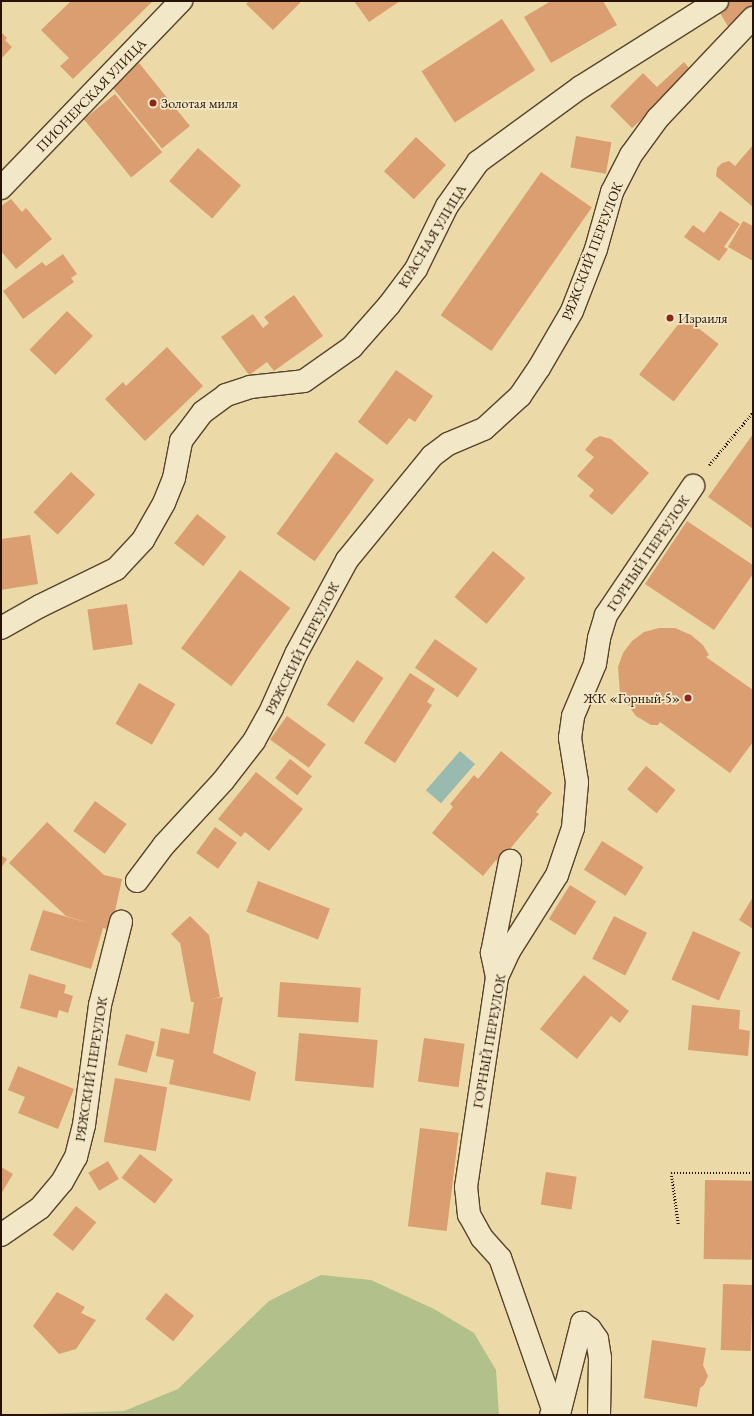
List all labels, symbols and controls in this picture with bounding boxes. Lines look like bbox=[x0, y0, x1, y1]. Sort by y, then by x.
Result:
street label: ПИОНЕРСКАЯ УЛИЦА bbox=[32, 35, 150, 155]
place label: Золотая миля bbox=[161, 95, 238, 111]
marker: Золотая миля bbox=[148, 98, 158, 108]
street label: РЯЖСКИЙ ПЕРЕУЛОК bbox=[558, 179, 626, 323]
street label: КРАСНАЯ УЛИЦА bbox=[394, 181, 470, 291]
place label: Израиля bbox=[678, 310, 728, 326]
marker: Израиля bbox=[665, 313, 675, 323]
street label: ГОРНЫЙ ПЕРЕУЛОК bbox=[603, 492, 693, 614]
street label: РЯЖСКИЙ ПЕРЕУЛОК bbox=[261, 579, 343, 717]
place label: ЖК «Горный-5» bbox=[584, 690, 680, 706]
marker: ЖК «Горный-5» bbox=[683, 693, 693, 703]
street label: ГОРНЫЙ ПЕРЕУЛОК bbox=[469, 973, 509, 1109]
street label: РЯЖСКИЙ ПЕРЕУЛОК bbox=[71, 995, 111, 1143]

